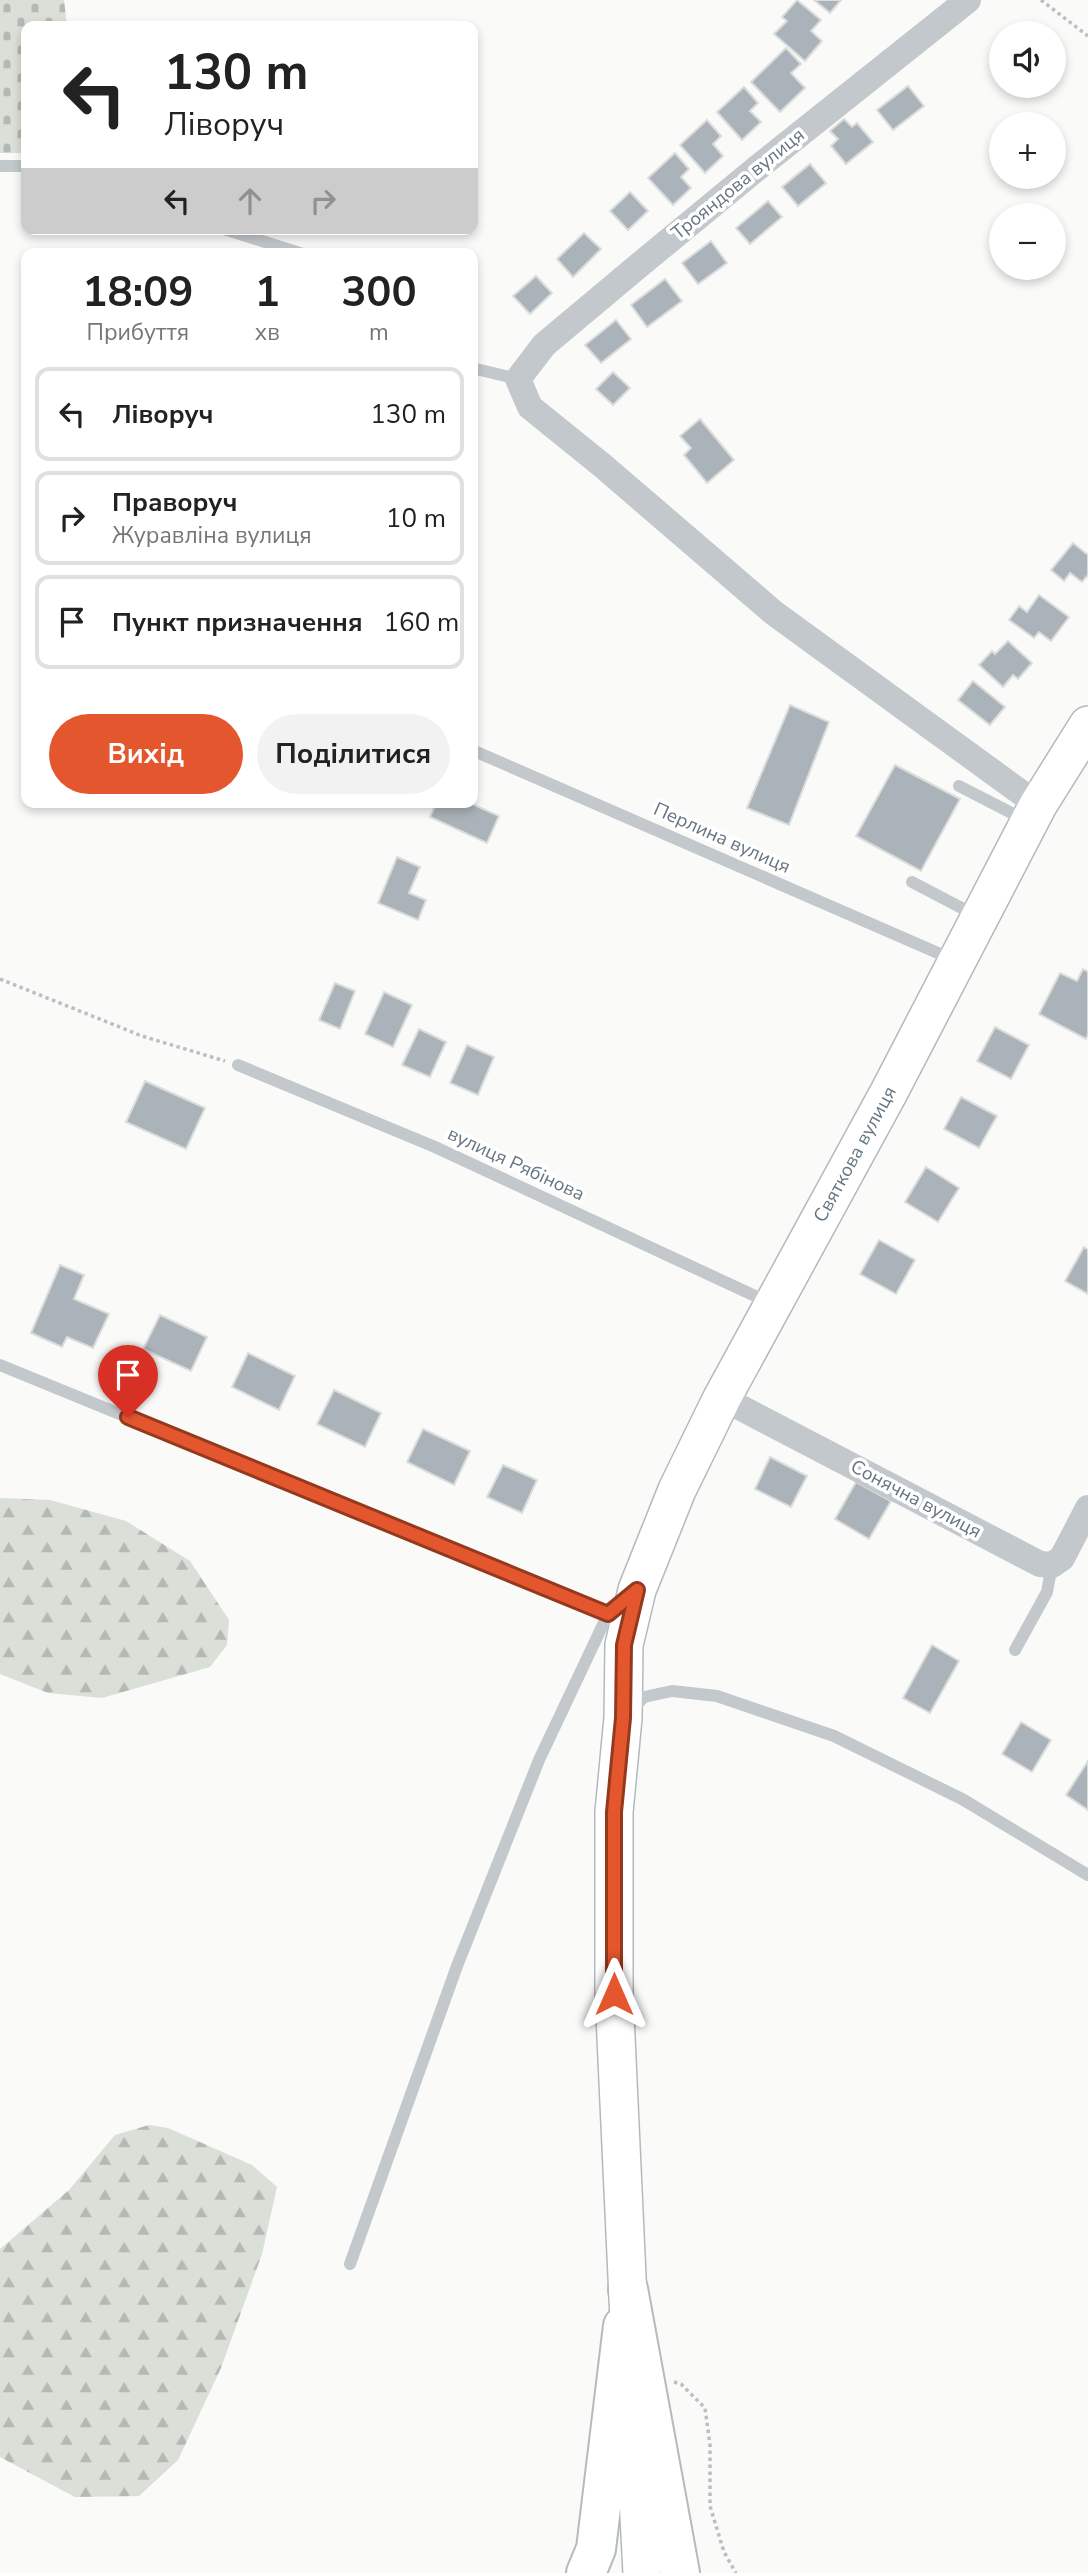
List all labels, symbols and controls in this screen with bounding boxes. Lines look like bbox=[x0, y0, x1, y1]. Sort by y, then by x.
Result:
map controls bbox=[989, 21, 1066, 280]
button: sound bbox=[989, 21, 1066, 98]
text: 130 m bbox=[164, 39, 308, 106]
icon: left bbox=[49, 49, 140, 140]
text: Ліворуч bbox=[164, 103, 284, 146]
button: + bbox=[989, 112, 1066, 189]
street label: Трояндова вулиця bbox=[666, 122, 810, 246]
icon: left bbox=[158, 182, 196, 220]
icon: ahead bbox=[231, 182, 269, 220]
icon: right bbox=[304, 182, 342, 220]
button: − bbox=[989, 203, 1066, 280]
text: 18:09 bbox=[82, 264, 193, 321]
text: 1 bbox=[255, 264, 280, 321]
text: 300 bbox=[341, 264, 417, 321]
text: Прибуття bbox=[87, 317, 189, 348]
text: хв bbox=[255, 317, 280, 348]
text: m bbox=[369, 317, 389, 348]
icon: left bbox=[53, 395, 91, 433]
text: Ліворуч bbox=[112, 397, 213, 432]
text: 130 m bbox=[370, 397, 446, 432]
text: Праворуч bbox=[112, 485, 237, 520]
icon: right bbox=[53, 499, 91, 537]
text: 10 m bbox=[386, 501, 446, 536]
text: Журавліна вулиця bbox=[112, 520, 312, 551]
icon: arrive bbox=[53, 603, 91, 641]
text: Пункт призначення bbox=[112, 605, 363, 640]
text: 160 m bbox=[384, 605, 459, 640]
button: Вихід bbox=[49, 714, 243, 794]
button: Поділитися bbox=[257, 714, 450, 794]
street label: Перлина вулиця bbox=[649, 796, 795, 880]
street label: Святкова вулиця bbox=[807, 1082, 903, 1227]
street label: вулиця Рябінова bbox=[443, 1121, 589, 1207]
pin bbox=[98, 1345, 158, 1417]
icon: arrive bbox=[109, 1356, 147, 1394]
street label: Сонячна вулиця bbox=[846, 1454, 986, 1544]
position arrow bbox=[577, 1957, 651, 2031]

